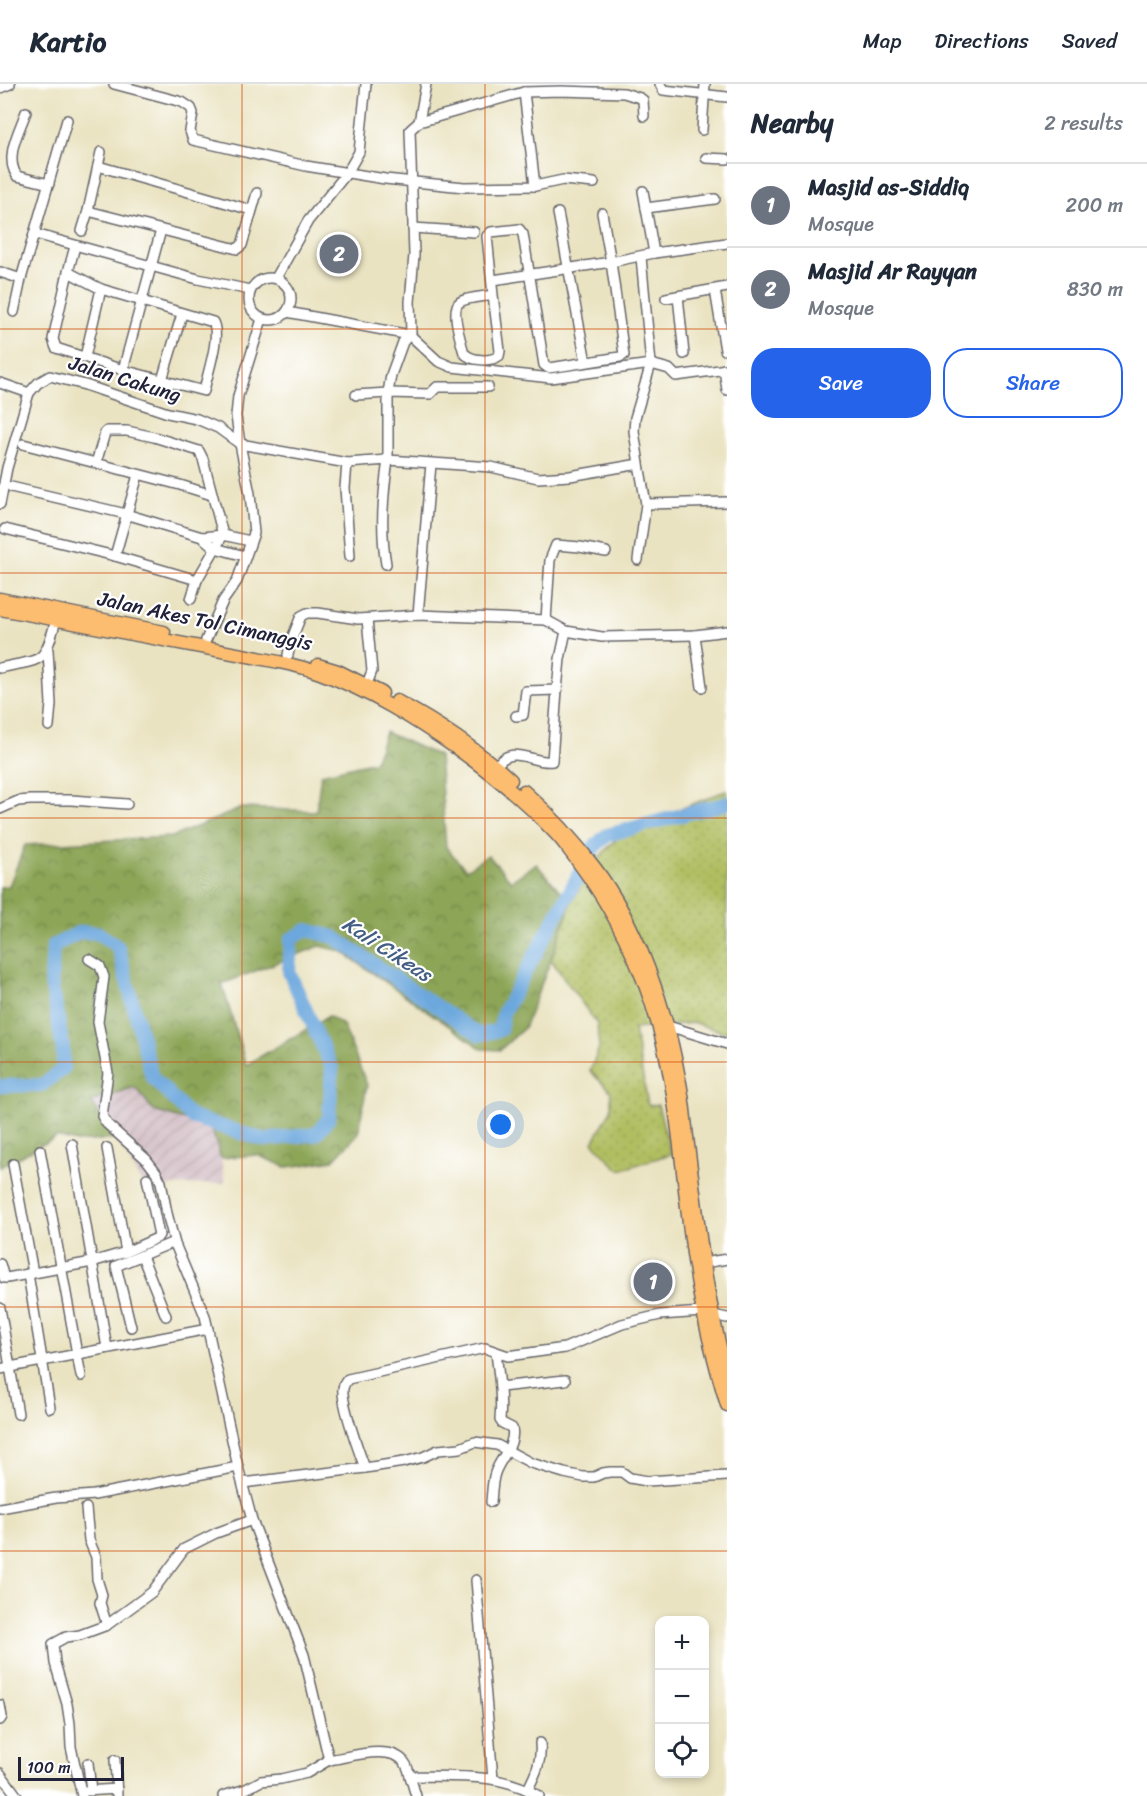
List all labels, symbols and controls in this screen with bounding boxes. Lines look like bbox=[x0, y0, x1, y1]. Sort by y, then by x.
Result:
text: Kartio bbox=[30, 17, 106, 66]
text: Map bbox=[863, 22, 901, 60]
text: Directions bbox=[934, 22, 1029, 60]
text: Saved bbox=[1062, 22, 1117, 60]
text: Nearby bbox=[751, 100, 833, 146]
text: 2 results bbox=[1044, 106, 1123, 141]
text: Masjid as-Siddiq bbox=[808, 168, 969, 207]
text: 1 bbox=[766, 188, 775, 223]
text: 200 m bbox=[1066, 188, 1123, 223]
text: Mosque bbox=[808, 207, 874, 242]
pin: 2 bbox=[320, 232, 358, 276]
text: Masjid Ar Rayyan bbox=[808, 252, 977, 291]
text: 2 bbox=[765, 272, 776, 307]
text: 830 m bbox=[1067, 272, 1123, 307]
text: Mosque bbox=[808, 291, 874, 326]
street label: Jalan Cakung bbox=[64, 345, 186, 413]
button: Save bbox=[751, 348, 931, 418]
button: Share bbox=[943, 348, 1123, 418]
street label: Jalan Akes Tol Cimanggis bbox=[94, 581, 316, 661]
water label: Kali Cikeas bbox=[334, 906, 442, 994]
your location bbox=[486, 1110, 515, 1139]
pin: 1 bbox=[634, 1260, 672, 1304]
map controls bbox=[655, 1616, 709, 1778]
button: + bbox=[655, 1616, 709, 1670]
button: − bbox=[655, 1670, 709, 1724]
button: locate bbox=[655, 1724, 709, 1778]
text: 100 m bbox=[27, 1753, 71, 1782]
scale bar bbox=[18, 1754, 124, 1782]

